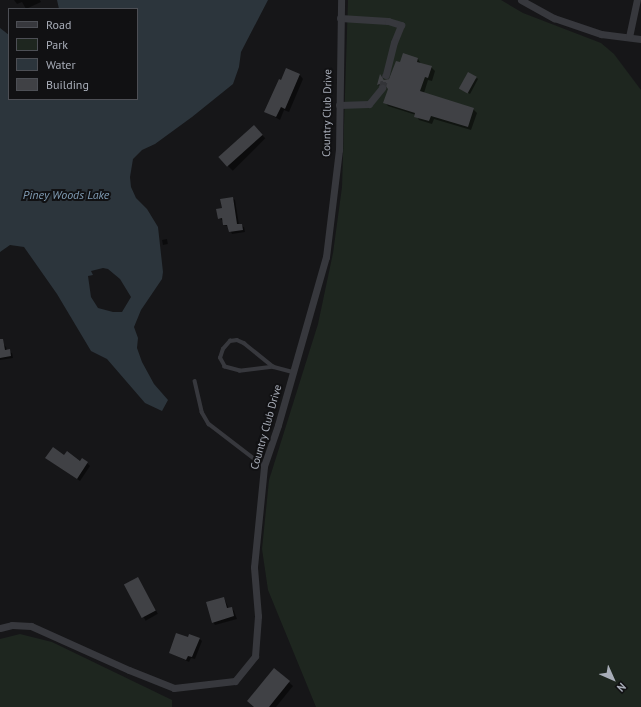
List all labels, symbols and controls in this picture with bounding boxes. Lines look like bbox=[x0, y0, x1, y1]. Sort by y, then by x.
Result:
legend bbox=[8, 8, 138, 100]
text: Road bbox=[46, 17, 71, 32]
text: Park bbox=[46, 37, 68, 52]
text: Water bbox=[46, 57, 76, 72]
street label: Country Club Drive bbox=[320, 69, 334, 157]
text: Building bbox=[46, 77, 89, 92]
water label: Piney Woods Lake bbox=[23, 188, 109, 202]
street label: Country Club Drive bbox=[247, 383, 285, 471]
north arrow bbox=[593, 659, 633, 699]
text: N bbox=[614, 680, 629, 695]

